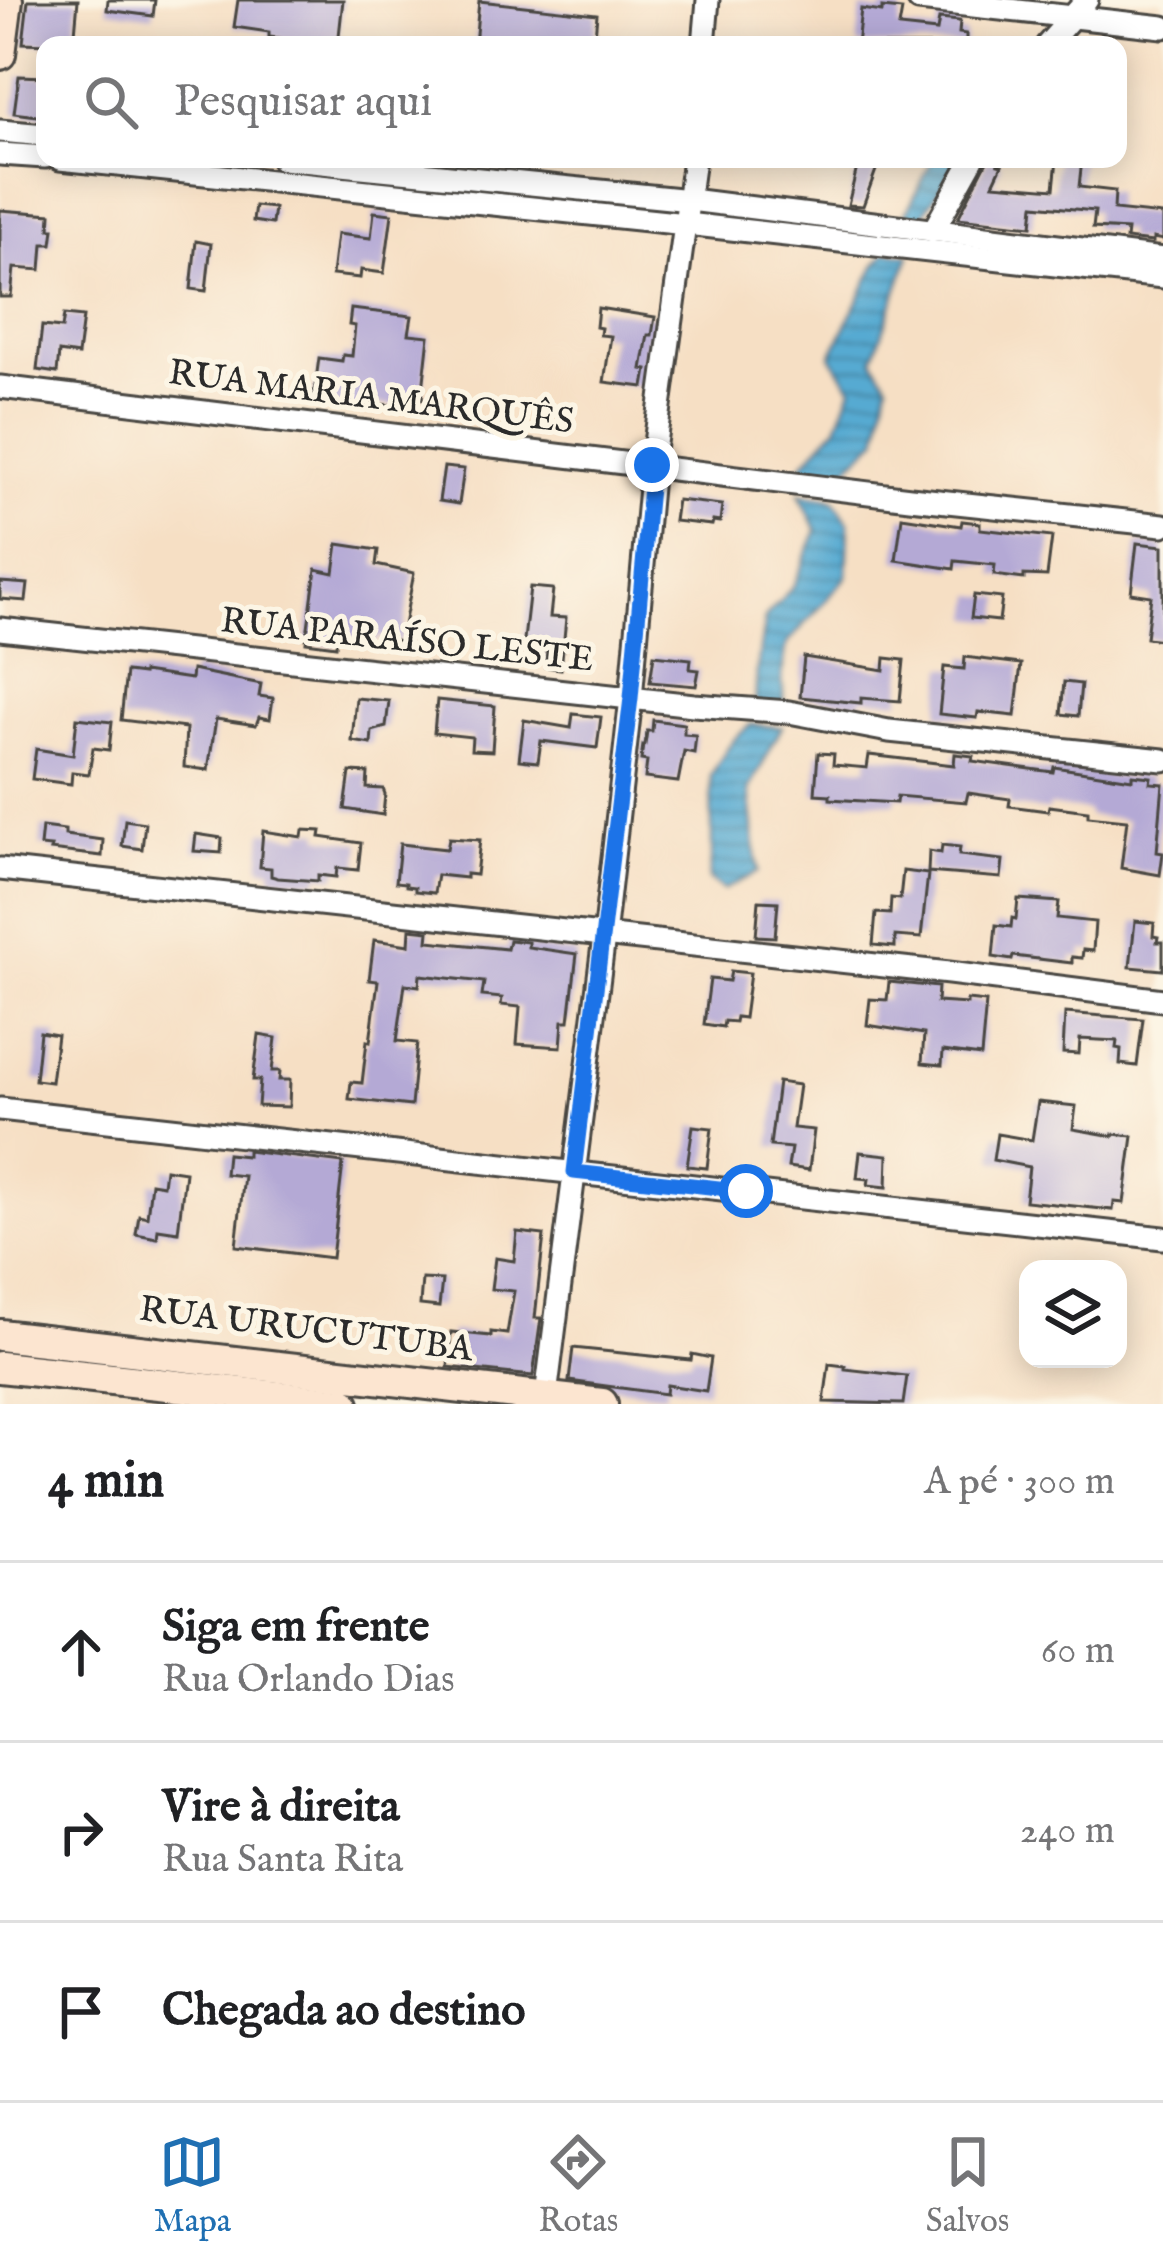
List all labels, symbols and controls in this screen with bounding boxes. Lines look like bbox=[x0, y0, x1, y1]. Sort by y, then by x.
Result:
search box bbox=[36, 36, 1127, 168]
icon: search bbox=[78, 69, 144, 135]
text: Pesquisar aqui bbox=[174, 74, 432, 131]
street label: RUA MARIA MARQUÊS bbox=[166, 349, 576, 446]
route end bbox=[625, 438, 679, 492]
street label: RUA PARAÍSO LESTE bbox=[218, 599, 596, 683]
route start bbox=[719, 1164, 773, 1218]
map controls bbox=[1019, 1260, 1127, 1368]
button: layers bbox=[1019, 1260, 1127, 1368]
street label: RUA URUCUTUBA bbox=[137, 1287, 477, 1373]
text: 4 min bbox=[48, 1450, 164, 1515]
text: A pé · 300 m bbox=[924, 1458, 1115, 1507]
text: Siga em frente bbox=[162, 1599, 429, 1656]
icon: ahead bbox=[48, 1619, 114, 1685]
text: 60 m bbox=[1041, 1627, 1115, 1676]
text: Rua Orlando Dias bbox=[162, 1656, 455, 1705]
text: Vire à direita bbox=[162, 1779, 400, 1836]
icon: right bbox=[48, 1799, 114, 1865]
text: 240 m bbox=[1020, 1807, 1115, 1856]
text: Rua Santa Rita bbox=[162, 1836, 403, 1885]
icon: arrive bbox=[48, 1979, 114, 2045]
text: Chegada ao destino bbox=[162, 1983, 525, 2040]
tab: Mapa bbox=[154, 2129, 231, 2243]
tab: Rotas bbox=[538, 2129, 618, 2243]
tab: Salvos bbox=[926, 2129, 1009, 2243]

